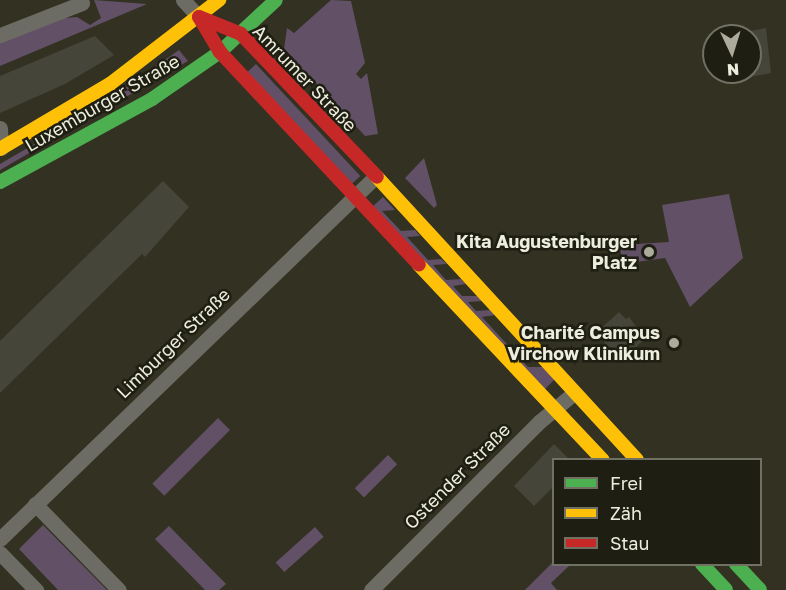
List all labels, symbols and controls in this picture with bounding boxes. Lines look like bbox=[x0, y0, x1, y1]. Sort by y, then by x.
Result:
street label: Amrumer Straße bbox=[249, 20, 361, 136]
north arrow bbox=[702, 24, 762, 84]
street label: Luxemburger Straße bbox=[21, 50, 183, 156]
text: N bbox=[726, 60, 740, 80]
place label: Kita Augustenburger Platz bbox=[456, 231, 637, 274]
marker: Kita Augustenburger Platz bbox=[642, 245, 656, 259]
street label: Limburger Straße bbox=[112, 283, 234, 403]
place label: Charité Campus Virchow Klinikum bbox=[507, 322, 660, 364]
marker: Charité Campus Virchow Klinikum bbox=[665, 334, 683, 352]
street label: Ostender Straße bbox=[400, 419, 514, 533]
legend bbox=[552, 458, 762, 566]
text: Frei bbox=[610, 472, 643, 494]
text: Zäh bbox=[610, 502, 642, 524]
text: Stau bbox=[610, 532, 649, 554]

